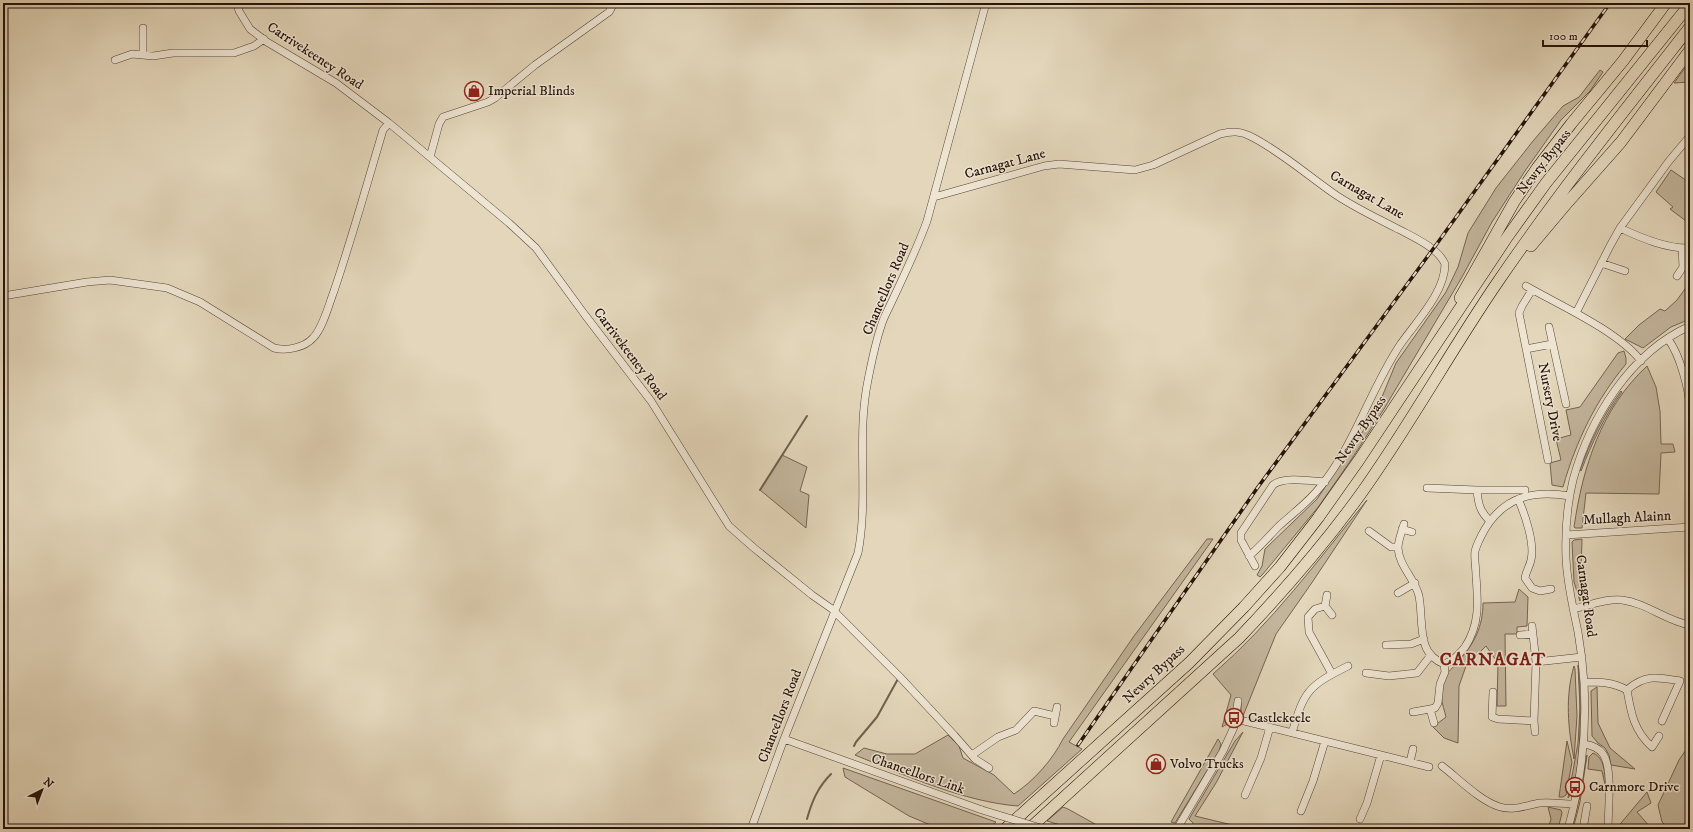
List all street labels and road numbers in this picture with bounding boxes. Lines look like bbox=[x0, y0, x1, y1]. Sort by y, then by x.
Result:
street label: Carrivekeeney Road bbox=[263, 18, 367, 94]
street label: Newry Bypass bbox=[1513, 125, 1575, 199]
street label: Carnagat Lane bbox=[963, 145, 1048, 183]
street label: Carnagat Lane bbox=[1327, 166, 1408, 224]
street label: Chancellors Road bbox=[858, 240, 914, 338]
street label: Carrivekeeney Road bbox=[589, 304, 671, 404]
street label: Nursery Drive bbox=[1534, 361, 1566, 443]
street label: Newry Bypass bbox=[1332, 392, 1391, 468]
street label: Mullagh Alainn bbox=[1583, 507, 1672, 529]
street label: Carnagat Road bbox=[1571, 554, 1601, 638]
street label: Newry Bypass bbox=[1119, 640, 1189, 707]
street label: Chancellors Road bbox=[754, 667, 806, 765]
street label: Chancellors Link bbox=[869, 750, 967, 798]

